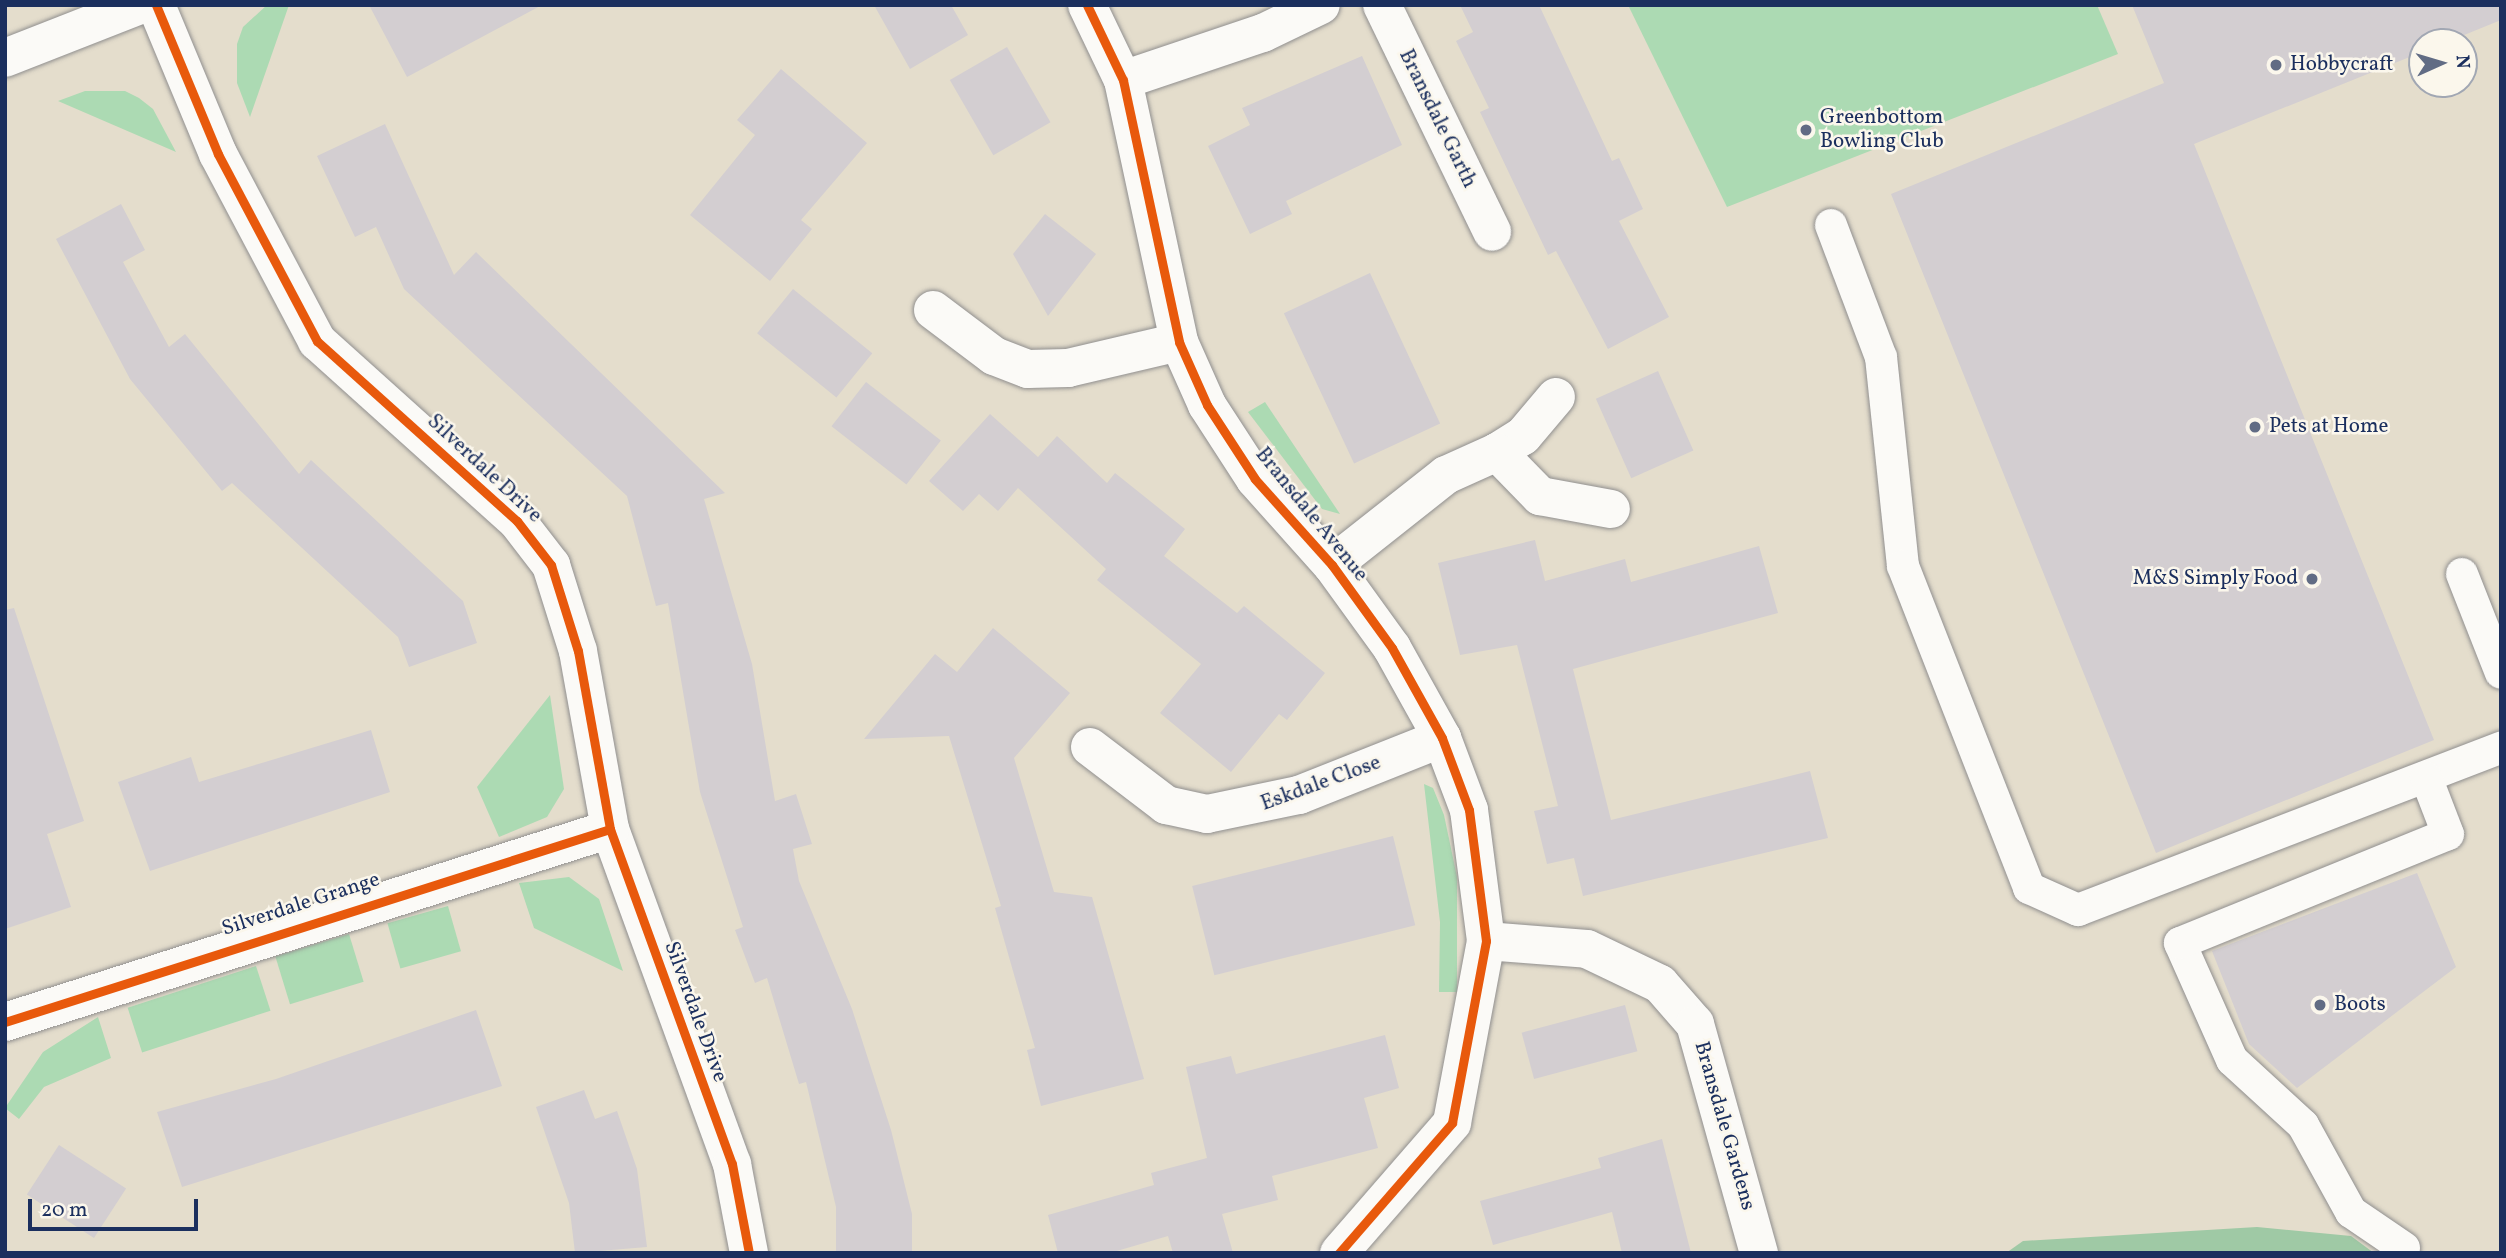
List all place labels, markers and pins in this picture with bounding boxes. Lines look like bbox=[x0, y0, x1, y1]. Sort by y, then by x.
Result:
place label: Hobbycraft bbox=[2290, 52, 2394, 78]
marker: Hobbycraft bbox=[2268, 57, 2284, 73]
place label: Greenbottom Bowling Club bbox=[1820, 105, 1944, 155]
marker: Greenbottom Bowling Club bbox=[1798, 122, 1814, 138]
place label: Pets at Home bbox=[2269, 414, 2389, 440]
marker: Pets at Home bbox=[2247, 419, 2263, 435]
place label: M&S Simply Food bbox=[2132, 566, 2298, 592]
marker: M&S Simply Food bbox=[2304, 571, 2320, 587]
place label: Boots bbox=[2334, 992, 2386, 1018]
marker: Boots bbox=[2312, 997, 2328, 1013]

